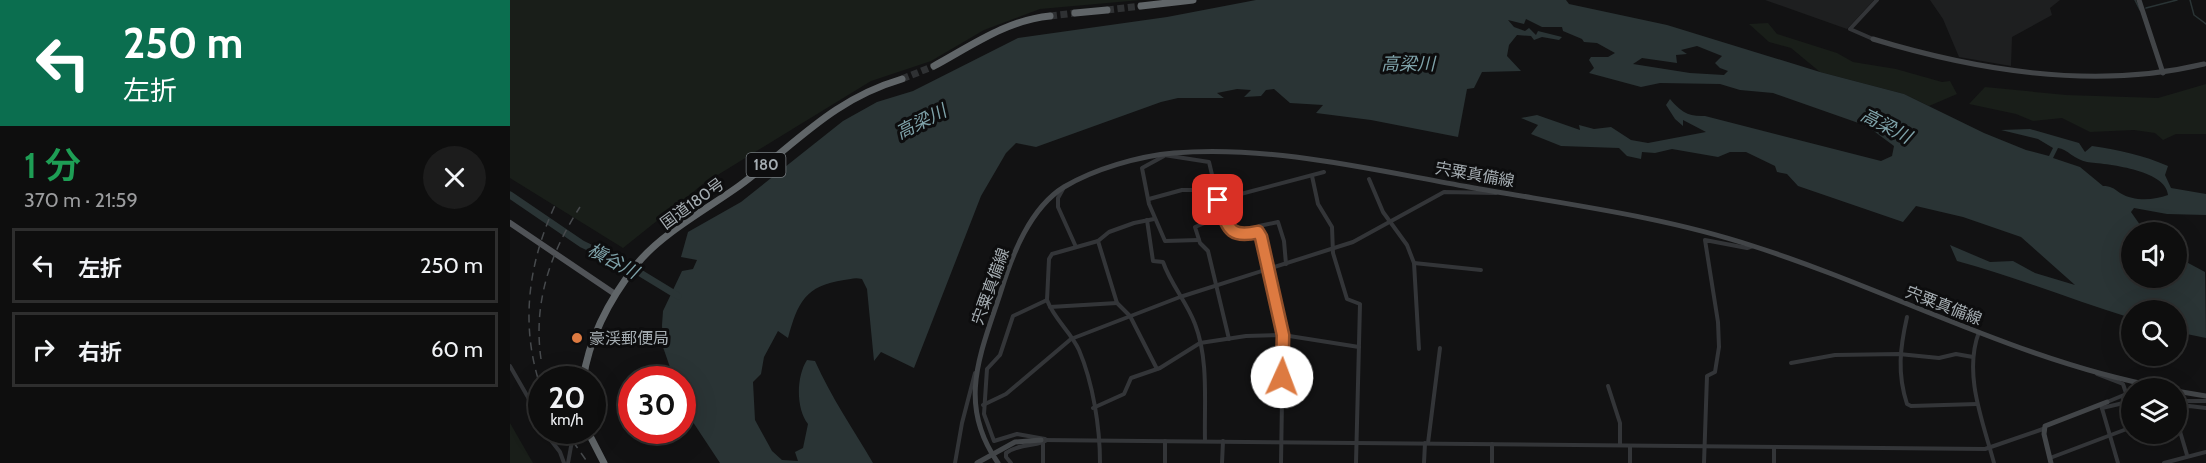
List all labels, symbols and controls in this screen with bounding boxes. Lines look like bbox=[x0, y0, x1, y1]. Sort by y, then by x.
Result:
text: 250 m bbox=[123, 17, 243, 69]
icon: left bbox=[24, 24, 102, 102]
water label: 高梁川 bbox=[1381, 53, 1437, 75]
text: 左折 bbox=[123, 74, 177, 107]
water label: 高梁川 bbox=[892, 99, 952, 144]
water label: 高梁川 bbox=[1857, 104, 1917, 149]
text: 1 分 bbox=[24, 143, 81, 187]
button: close bbox=[423, 146, 486, 209]
road number: 180 bbox=[746, 153, 786, 177]
street label: 宍粟真備線 bbox=[1434, 158, 1516, 191]
street label: 国道180号 bbox=[657, 174, 728, 233]
pin bbox=[1192, 174, 1243, 225]
icon: arrive bbox=[1201, 183, 1234, 216]
text: 370 m · 21:59 bbox=[24, 188, 138, 212]
map controls bbox=[2121, 222, 2187, 444]
button: sound bbox=[2121, 222, 2187, 288]
water label: 槇谷川 bbox=[584, 239, 644, 284]
street label: 宍粟真備線 bbox=[968, 245, 1013, 327]
icon: left bbox=[27, 249, 60, 282]
text: 250 m bbox=[420, 252, 483, 279]
text: 左折 bbox=[78, 255, 122, 282]
street label: 宍粟真備線 bbox=[1903, 282, 1985, 329]
button: search bbox=[2121, 300, 2187, 366]
place label: 豪渓郵便局 bbox=[589, 329, 669, 348]
marker: 豪渓郵便局 bbox=[570, 331, 584, 345]
icon: right bbox=[27, 333, 60, 366]
text: 60 m bbox=[431, 336, 483, 363]
text: 右折 bbox=[78, 339, 122, 366]
position arrow bbox=[1250, 345, 1314, 409]
speed limit sign: 30 bbox=[618, 366, 696, 444]
button: layers bbox=[2121, 378, 2187, 444]
text: 20 bbox=[548, 379, 586, 416]
text: km/h bbox=[551, 411, 583, 429]

